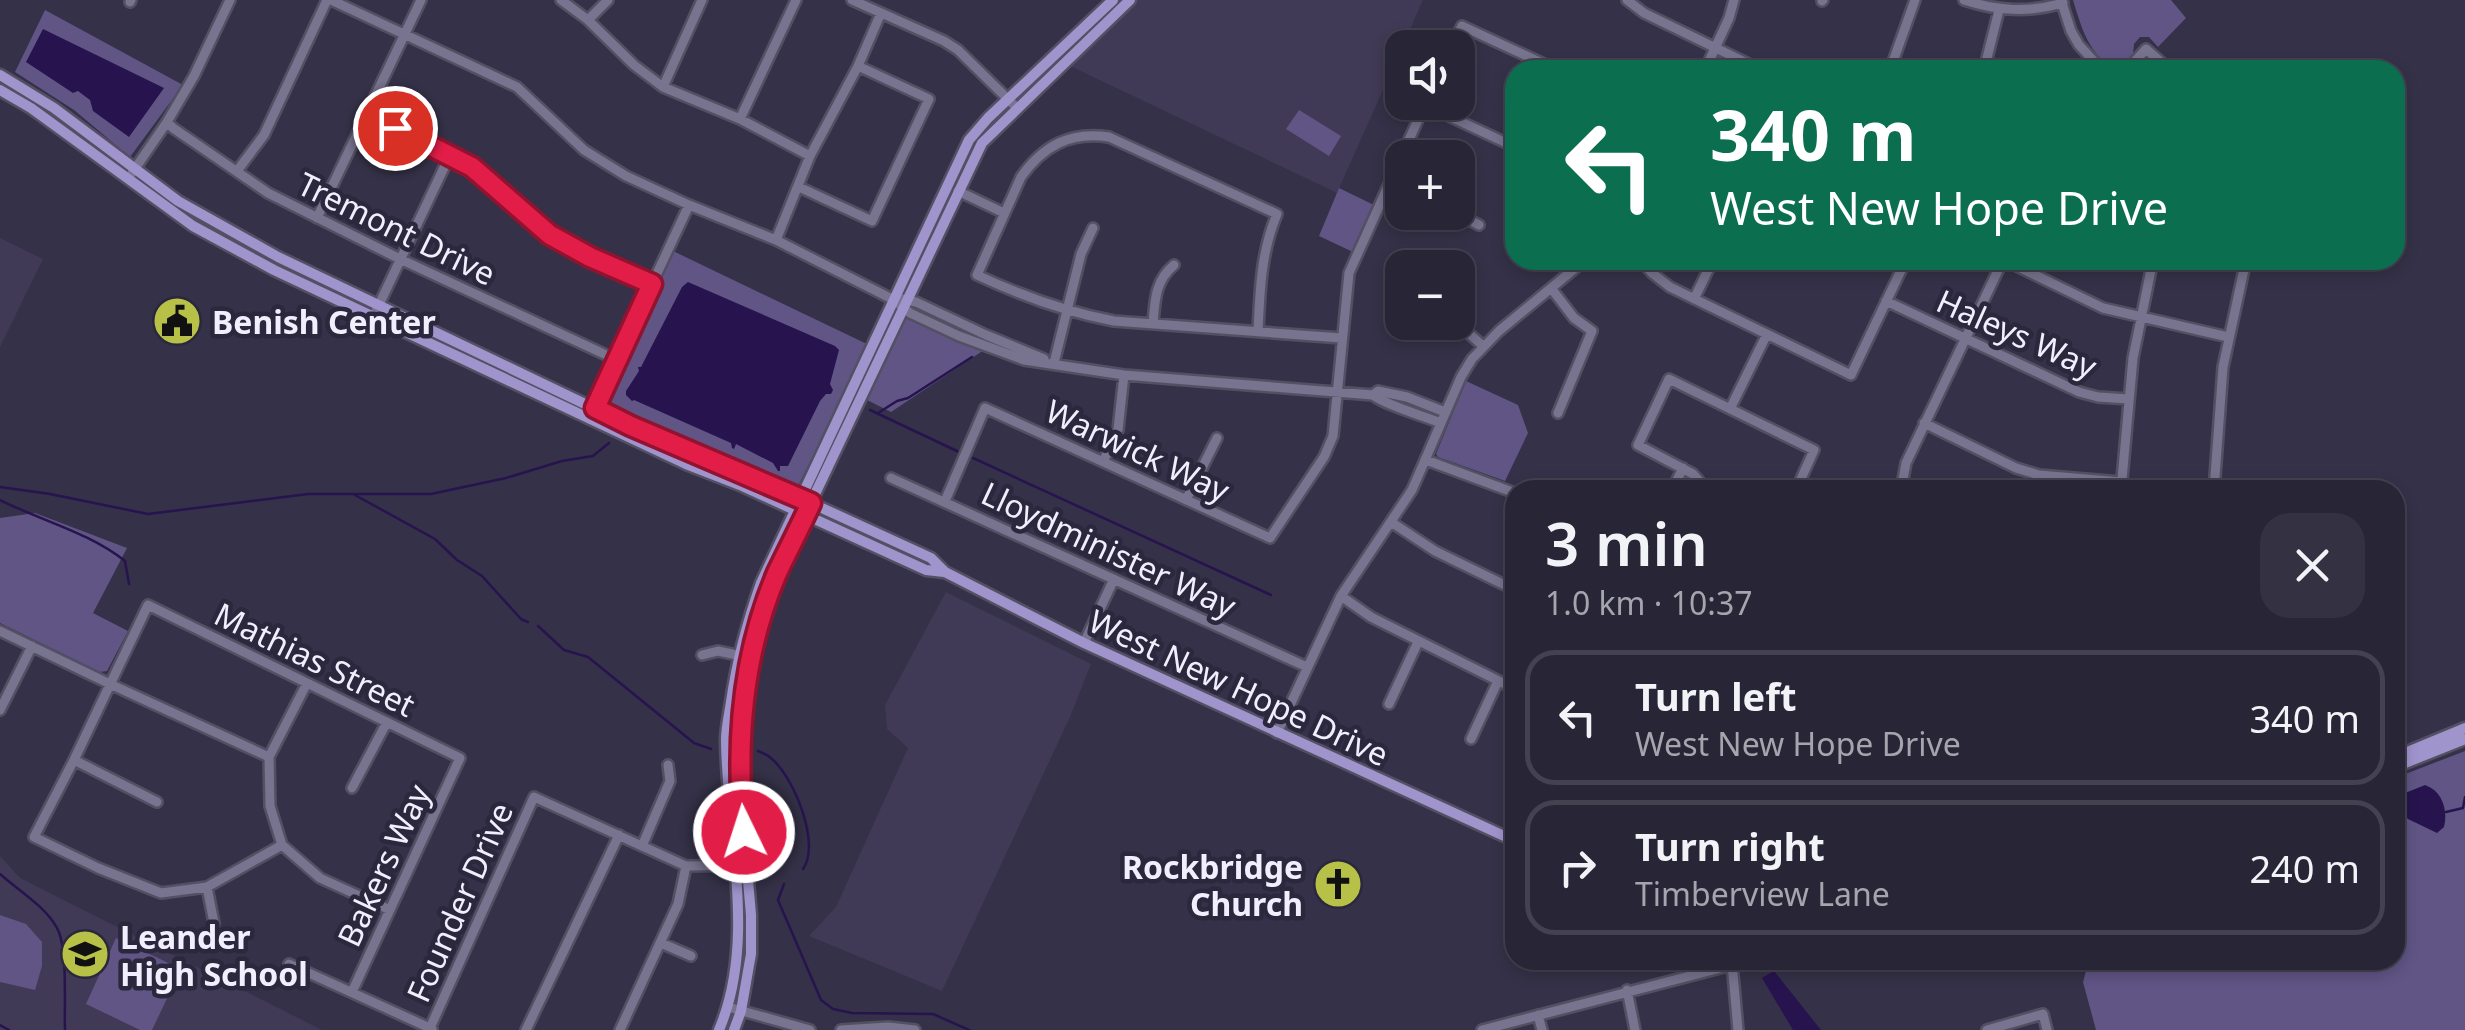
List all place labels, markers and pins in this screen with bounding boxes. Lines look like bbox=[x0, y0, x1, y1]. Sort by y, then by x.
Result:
pin bbox=[353, 86, 438, 171]
public building icon: Benish Center bbox=[151, 295, 203, 347]
place label: Benish Center bbox=[212, 300, 436, 343]
place label: Rockbridge Church bbox=[1122, 845, 1303, 925]
church icon: Rockbridge Church bbox=[1312, 858, 1364, 910]
place label: Leander High School bbox=[120, 915, 308, 995]
school or university icon: Leander High School bbox=[59, 928, 111, 980]

